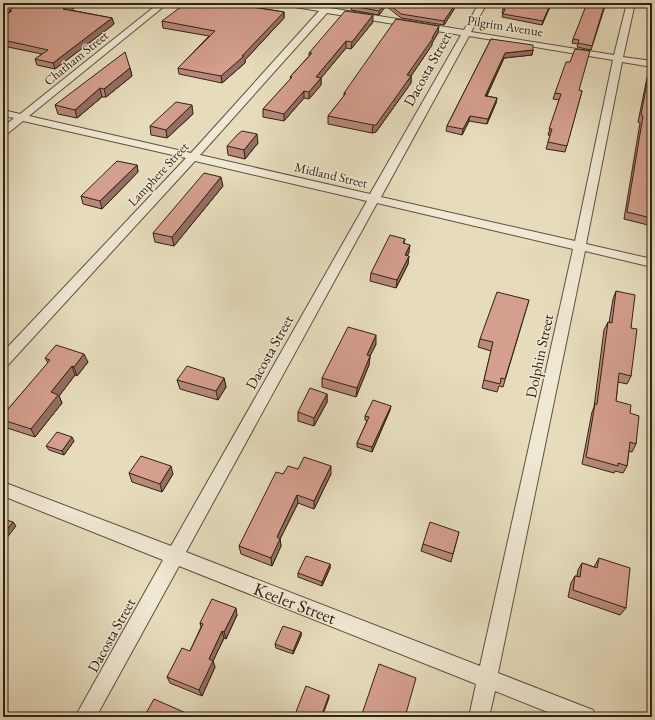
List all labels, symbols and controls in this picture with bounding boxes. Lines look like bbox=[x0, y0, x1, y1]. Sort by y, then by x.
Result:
street label: Pilgrim Avenue bbox=[466, 12, 544, 40]
street label: Chatham Street bbox=[40, 27, 112, 89]
street label: Dacosta Street bbox=[399, 28, 455, 109]
street label: Lamphere Street bbox=[124, 138, 192, 210]
street label: Midland Street bbox=[293, 158, 369, 192]
street label: Dacosta Street bbox=[241, 311, 297, 392]
street label: Dolphin Street bbox=[521, 312, 557, 400]
street label: Keeler Street bbox=[250, 577, 340, 629]
street label: Dacosta Street bbox=[83, 594, 139, 675]

